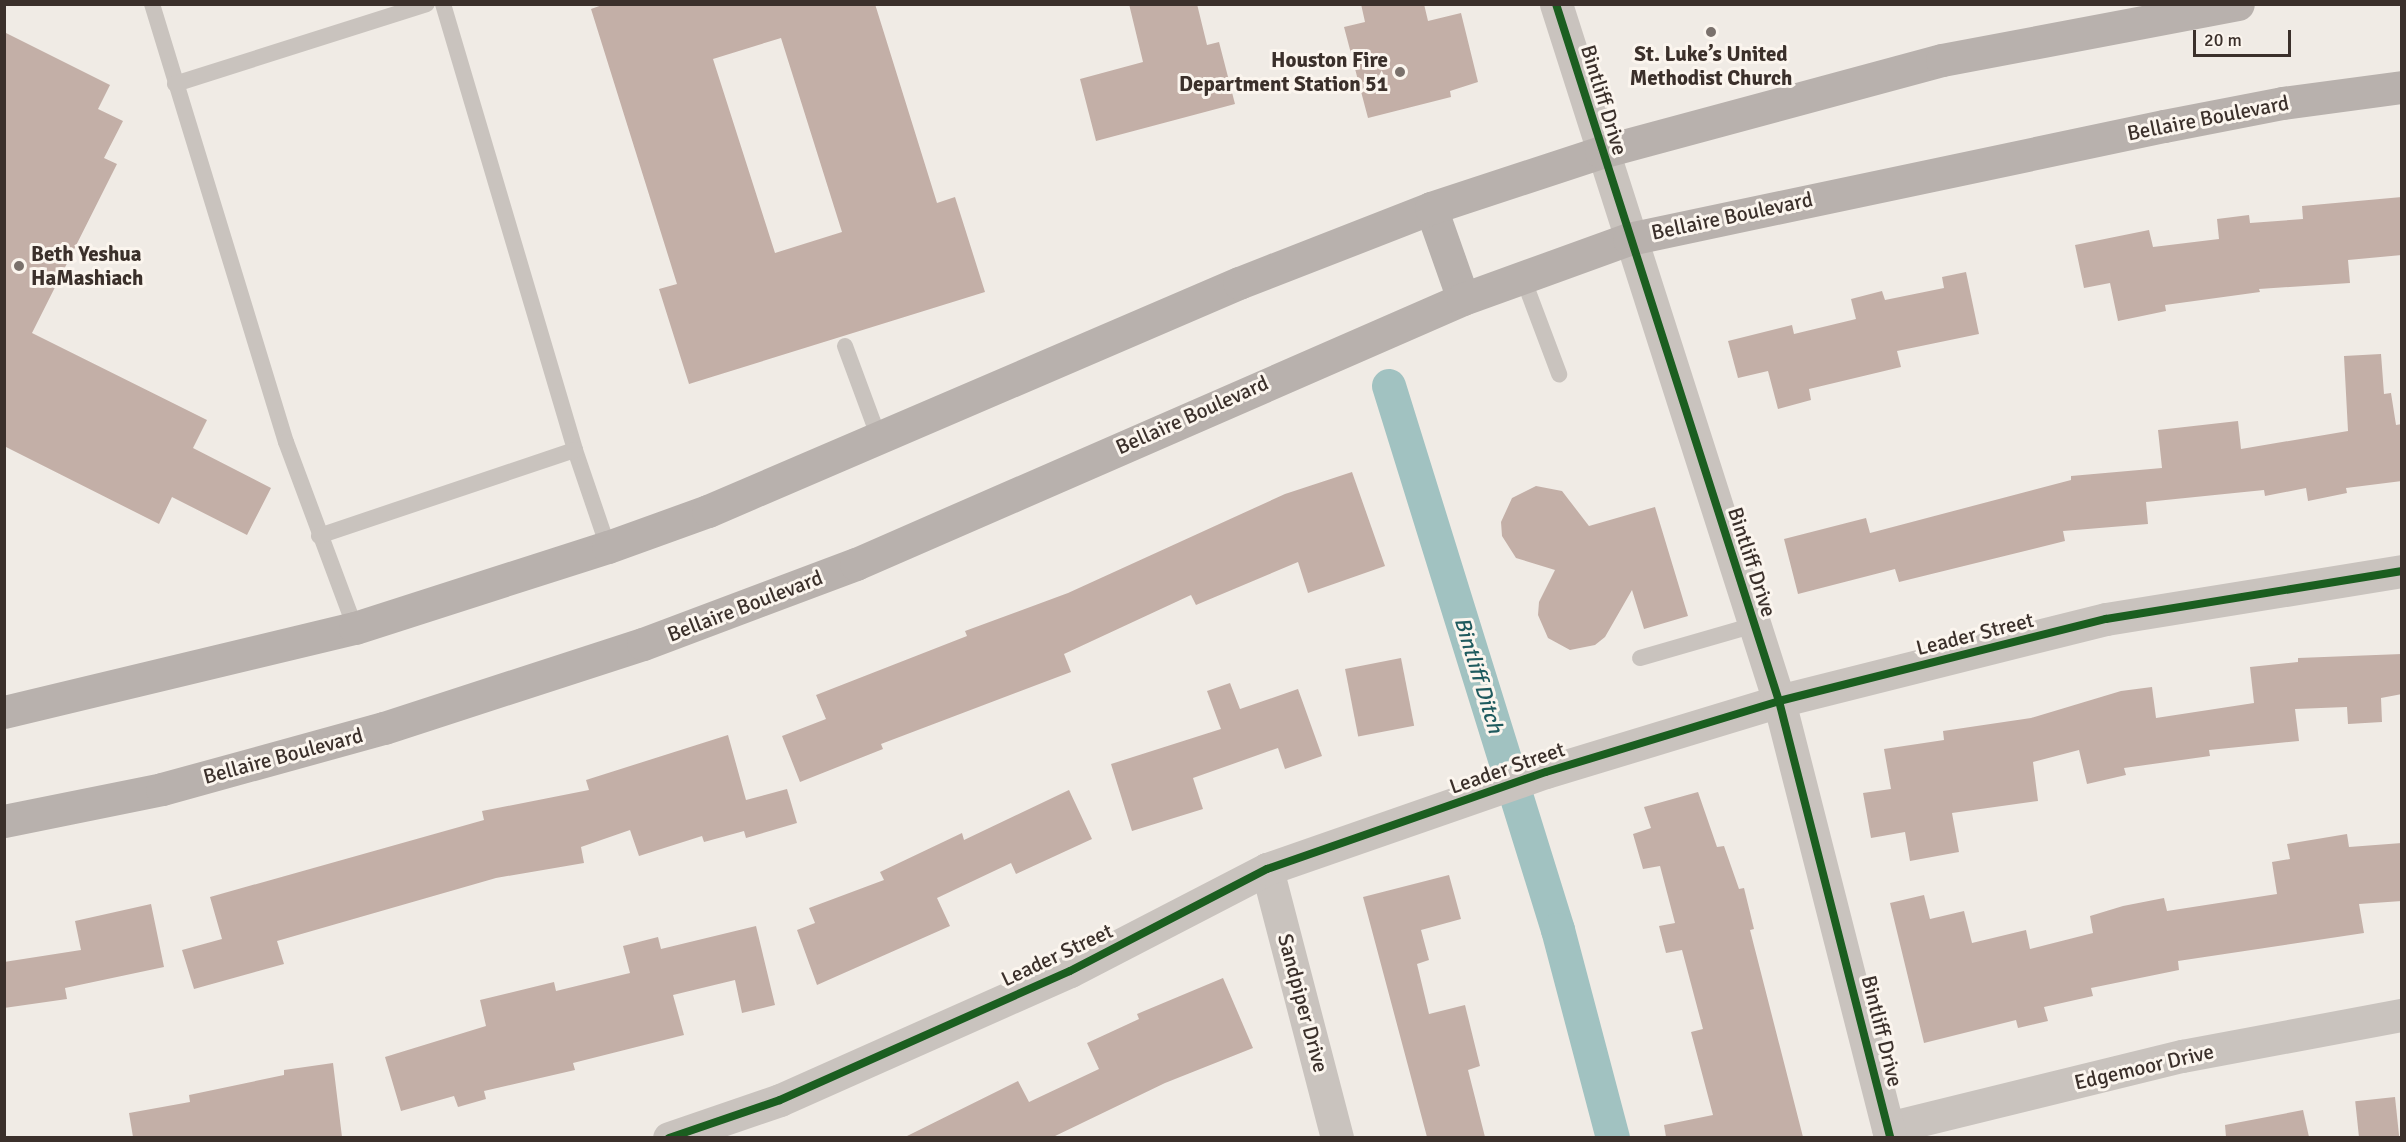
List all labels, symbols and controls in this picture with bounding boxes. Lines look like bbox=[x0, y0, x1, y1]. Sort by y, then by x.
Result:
scale bar bbox=[2196, 18, 2294, 56]
marker: St. Luke’s United Methodist Church bbox=[1704, 25, 1718, 39]
text: 20 m bbox=[2204, 29, 2242, 51]
place label: St. Luke’s United Methodist Church bbox=[1630, 41, 1792, 91]
street label: Bintliff Drive bbox=[1575, 42, 1633, 158]
place label: Houston Fire Department Station 51 bbox=[1179, 47, 1388, 97]
marker: Houston Fire Department Station 51 bbox=[1393, 65, 1407, 79]
street label: Bellaire Boulevard bbox=[2125, 90, 2291, 146]
street label: Bellaire Boulevard bbox=[1649, 187, 1815, 245]
place label: Beth Yeshua HaMashiach bbox=[31, 241, 143, 291]
marker: Beth Yeshua HaMashiach bbox=[12, 259, 26, 273]
street label: Bellaire Boulevard bbox=[1112, 370, 1272, 460]
street label: Bintliff Drive bbox=[1722, 504, 1782, 620]
street label: Bellaire Boulevard bbox=[664, 565, 826, 647]
street label: Leader Street bbox=[1914, 607, 2036, 661]
water label: Bintliff Ditch bbox=[1449, 614, 1509, 736]
street label: Bellaire Boulevard bbox=[200, 723, 366, 789]
street label: Leader Street bbox=[1446, 737, 1568, 799]
street label: Leader Street bbox=[997, 918, 1117, 992]
street label: Sandpiper Drive bbox=[1272, 931, 1334, 1075]
street label: Bintliff Drive bbox=[1856, 973, 1908, 1089]
street label: Edgemoor Drive bbox=[2072, 1039, 2216, 1095]

